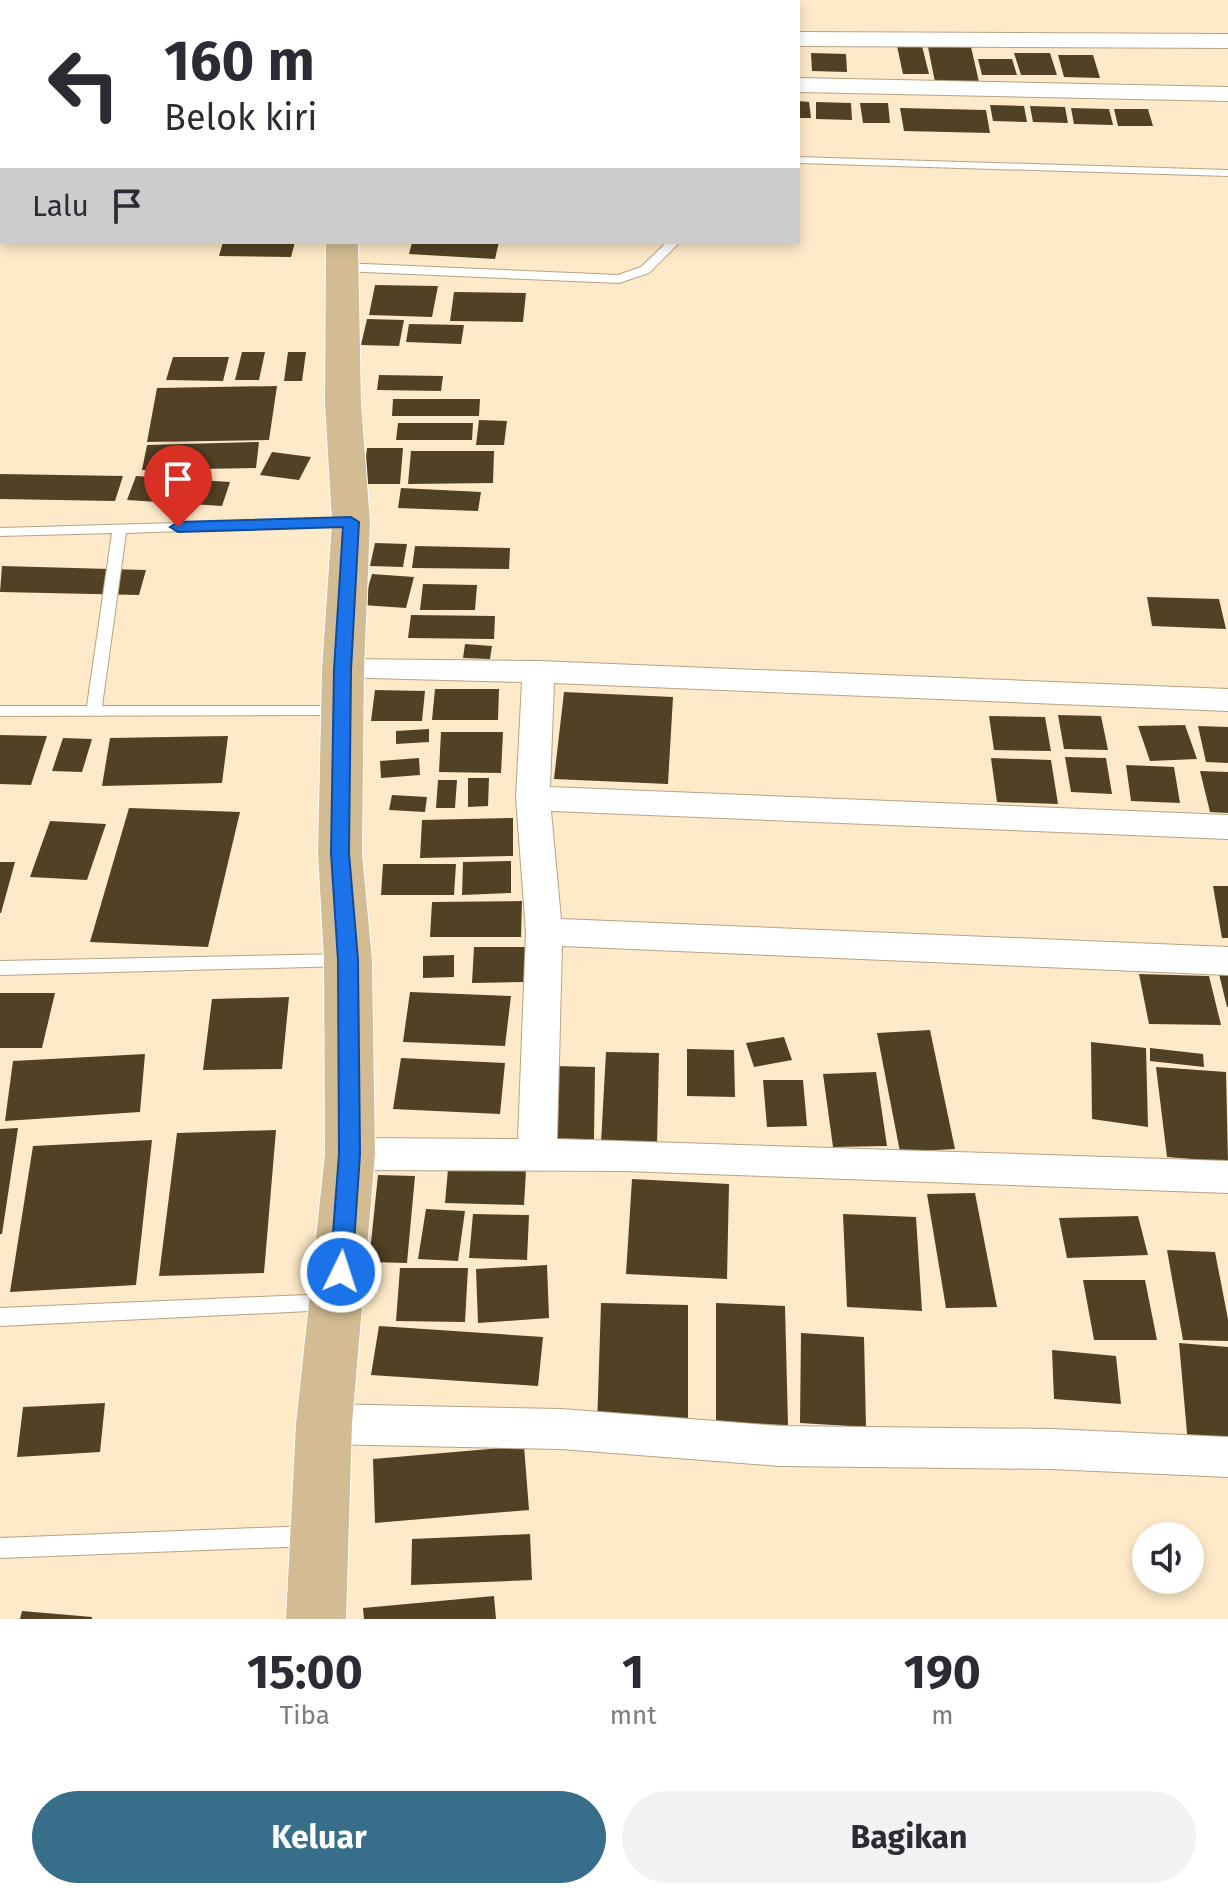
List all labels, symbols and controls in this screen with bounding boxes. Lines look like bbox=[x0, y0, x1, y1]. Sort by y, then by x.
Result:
text: 160 m bbox=[164, 28, 315, 95]
icon: left bbox=[32, 32, 136, 136]
text: Belok kiri bbox=[164, 96, 318, 140]
icon: arrive bbox=[105, 184, 149, 228]
text: Lalu bbox=[32, 188, 89, 224]
pin bbox=[144, 445, 212, 527]
icon: arrive bbox=[156, 457, 200, 501]
position arrow bbox=[299, 1230, 383, 1314]
map controls bbox=[1132, 1522, 1204, 1594]
button: sound bbox=[1132, 1522, 1204, 1594]
text: 15:00 bbox=[247, 1643, 363, 1701]
text: 1 bbox=[622, 1643, 644, 1701]
text: 190 bbox=[904, 1643, 981, 1701]
text: Tiba bbox=[280, 1700, 330, 1731]
text: mnt bbox=[610, 1700, 657, 1731]
text: m bbox=[931, 1700, 953, 1731]
button: Keluar bbox=[32, 1791, 606, 1883]
button: Bagikan bbox=[622, 1791, 1196, 1883]

